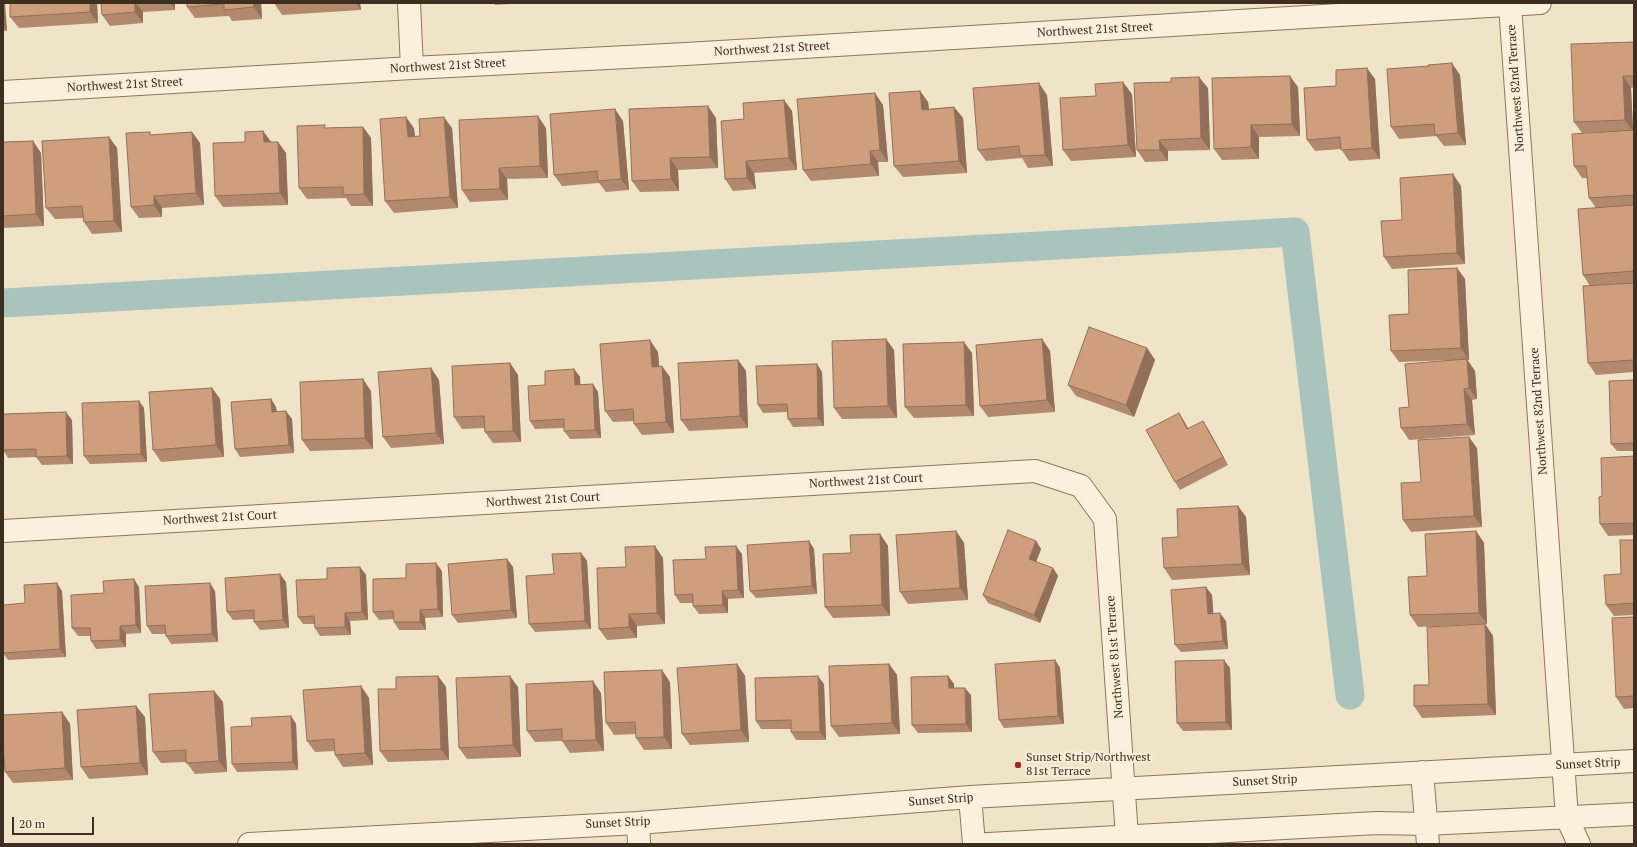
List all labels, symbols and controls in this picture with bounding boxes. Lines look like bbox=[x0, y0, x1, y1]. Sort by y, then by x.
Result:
street label: Northwest 21st Street bbox=[1037, 20, 1153, 40]
street label: Northwest 82nd Terrace bbox=[1504, 24, 1528, 152]
street label: Northwest 21st Street bbox=[714, 39, 830, 59]
street label: Northwest 21st Street bbox=[390, 56, 506, 76]
street label: Northwest 21st Street bbox=[67, 75, 183, 95]
street label: Northwest 82nd Terrace bbox=[1527, 347, 1551, 475]
street label: Northwest 21st Court bbox=[809, 471, 923, 491]
street label: Northwest 21st Court bbox=[486, 490, 600, 510]
street label: Northwest 21st Court bbox=[163, 508, 277, 528]
street label: Northwest 81st Terrace bbox=[1104, 595, 1126, 719]
place label: Sunset Strip/Northwest 81st Terrace bbox=[1026, 751, 1151, 779]
street label: Sunset Strip bbox=[1555, 755, 1621, 773]
marker: Sunset Strip/Northwest 81st Terrace bbox=[1013, 760, 1023, 770]
street label: Sunset Strip bbox=[1232, 772, 1298, 790]
street label: Sunset Strip bbox=[908, 791, 974, 809]
scale bar bbox=[14, 809, 96, 835]
street label: Sunset Strip bbox=[585, 814, 651, 832]
text: 20 m bbox=[19, 816, 45, 831]

